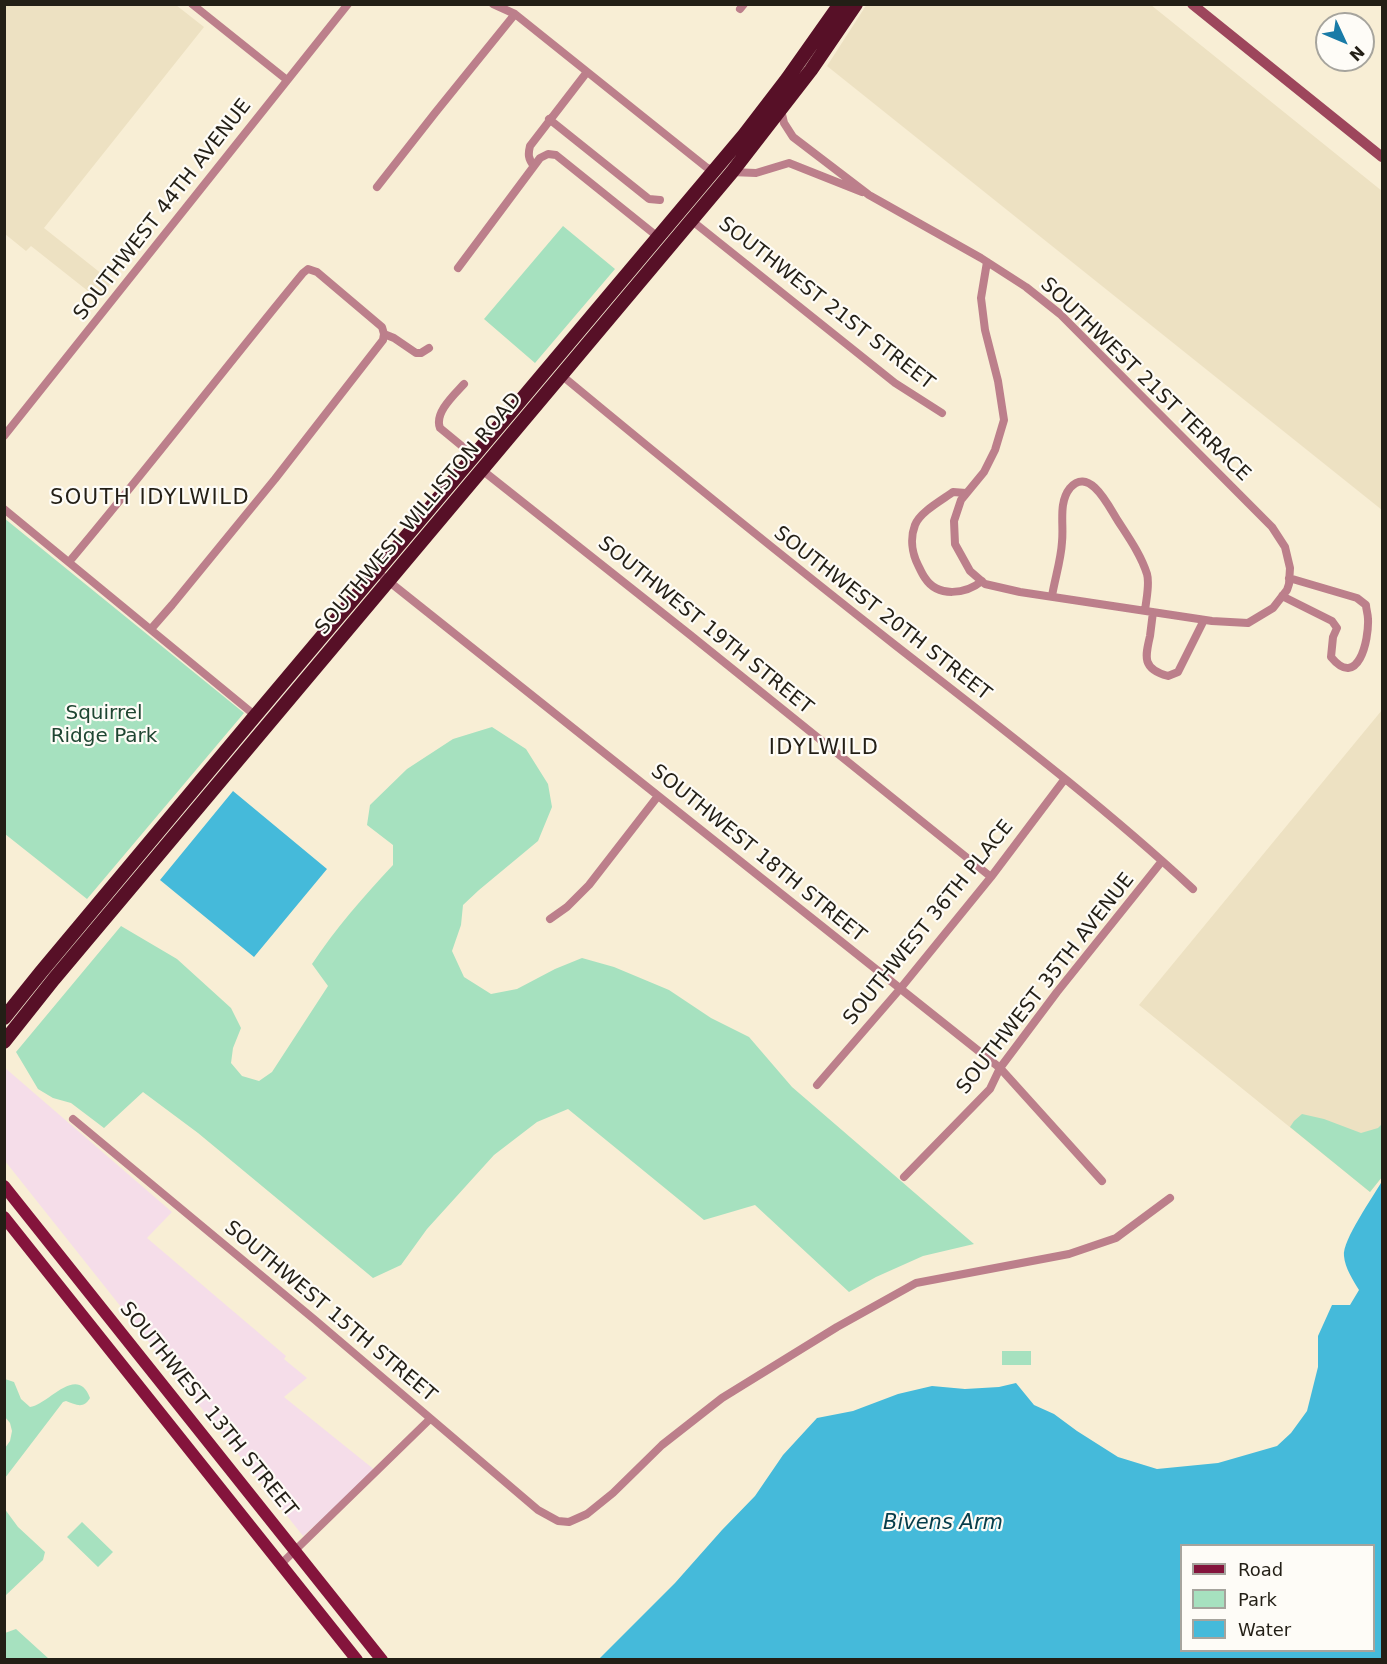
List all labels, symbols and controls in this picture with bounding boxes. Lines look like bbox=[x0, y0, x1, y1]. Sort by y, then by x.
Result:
north arrow bbox=[1315, 12, 1375, 72]
text: N bbox=[1345, 42, 1368, 65]
street label: SOUTHWEST 44TH AVENUE bbox=[69, 95, 257, 325]
street label: SOUTHWEST 21ST STREET bbox=[713, 212, 939, 396]
street label: SOUTHWEST 21ST TERRACE bbox=[1035, 273, 1255, 487]
street label: SOUTHWEST WILLISTON ROAD bbox=[311, 388, 527, 640]
district label: SOUTH IDYLWILD bbox=[50, 486, 250, 512]
street label: SOUTHWEST 20TH STREET bbox=[768, 522, 996, 706]
street label: SOUTHWEST 19TH STREET bbox=[593, 532, 817, 720]
park label: Squirrel Ridge Park bbox=[51, 702, 157, 749]
district label: IDYLWILD bbox=[769, 736, 879, 762]
street label: SOUTHWEST 18TH STREET bbox=[646, 760, 870, 948]
street label: SOUTHWEST 36TH PLACE bbox=[839, 816, 1019, 1030]
street label: SOUTHWEST 35TH AVENUE bbox=[952, 869, 1140, 1099]
street label: SOUTHWEST 15TH STREET bbox=[219, 1216, 441, 1408]
street label: SOUTHWEST 13TH STREET bbox=[114, 1298, 302, 1522]
water label: Bivens Arm bbox=[883, 1511, 1003, 1537]
legend bbox=[1180, 1544, 1375, 1652]
text: Road bbox=[1238, 1559, 1283, 1580]
text: Park bbox=[1238, 1589, 1277, 1610]
text: Water bbox=[1238, 1619, 1291, 1640]

